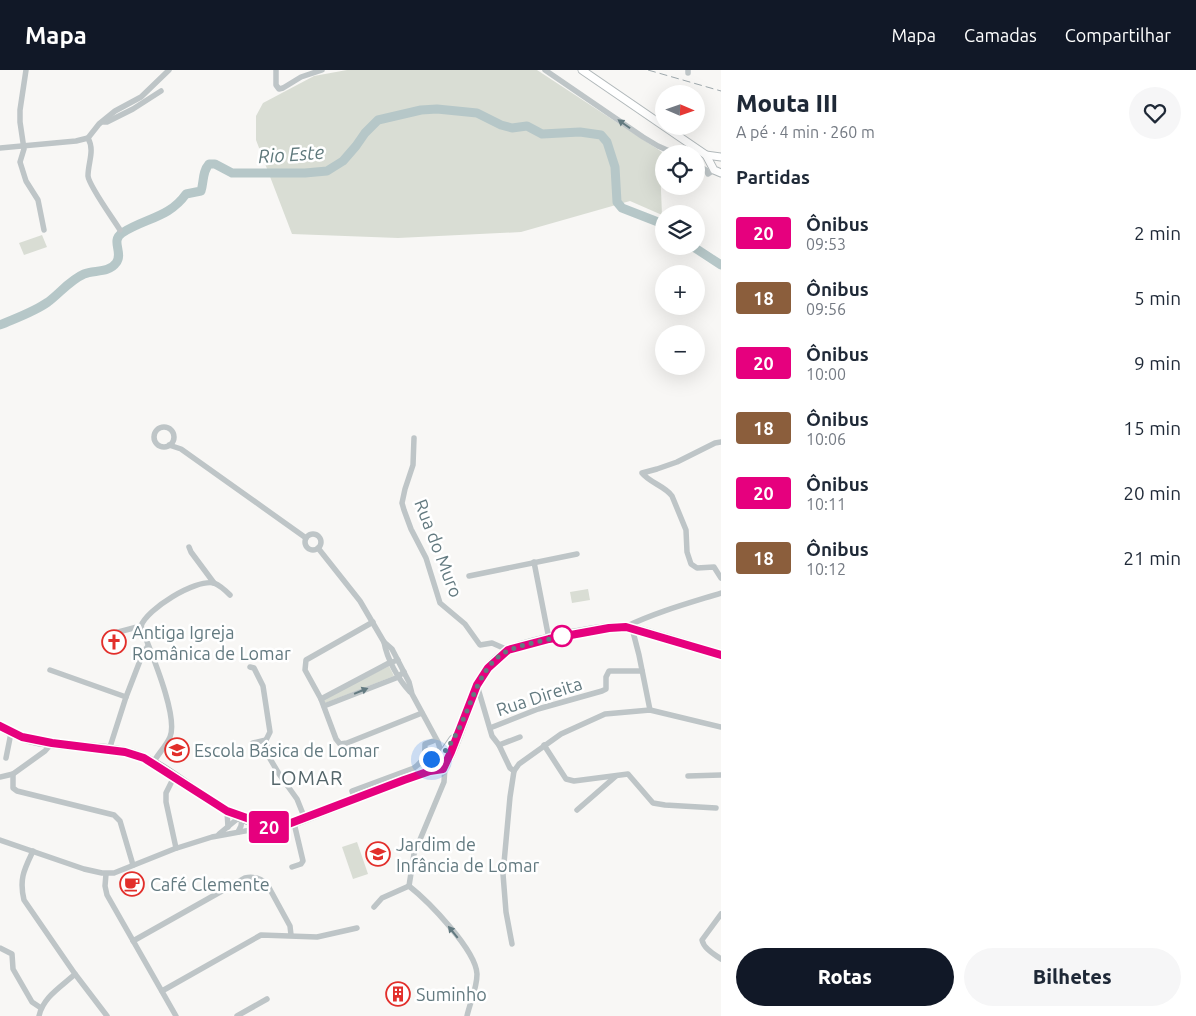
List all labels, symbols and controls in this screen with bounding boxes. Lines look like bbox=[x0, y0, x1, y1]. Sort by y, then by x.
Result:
text: Mapa bbox=[25, 22, 87, 49]
text: Mapa bbox=[891, 25, 936, 45]
text: Camadas bbox=[964, 25, 1037, 45]
text: Compartilhar bbox=[1065, 25, 1171, 45]
north arrow bbox=[655, 85, 705, 135]
map controls bbox=[655, 85, 705, 375]
button: heart bbox=[1129, 87, 1181, 139]
text: Mouta III bbox=[736, 90, 838, 117]
one-way arrow bbox=[617, 119, 631, 128]
text: A pé · 4 min · 260 m bbox=[736, 123, 875, 141]
water label: Rio Este bbox=[257, 141, 325, 167]
button: locate bbox=[655, 145, 705, 195]
text: Partidas bbox=[736, 166, 810, 188]
button: layers bbox=[655, 205, 705, 255]
text: Ônibus bbox=[806, 213, 869, 235]
text: 2 min bbox=[1134, 222, 1181, 244]
text: 20 bbox=[753, 223, 774, 243]
text: 09:53 bbox=[806, 235, 846, 253]
button: + bbox=[655, 265, 705, 315]
text: Ônibus bbox=[806, 278, 869, 300]
text: 5 min bbox=[1134, 287, 1181, 309]
text: 18 bbox=[753, 288, 774, 308]
text: 09:56 bbox=[806, 300, 846, 318]
button: − bbox=[655, 325, 705, 375]
text: Ônibus bbox=[806, 343, 869, 365]
text: 9 min bbox=[1134, 352, 1181, 374]
text: 20 bbox=[753, 353, 774, 373]
text: 10:00 bbox=[806, 365, 846, 383]
text: Ônibus bbox=[806, 408, 869, 430]
text: 15 min bbox=[1123, 417, 1181, 439]
text: 18 bbox=[753, 418, 774, 438]
text: 10:06 bbox=[806, 430, 846, 448]
text: Ônibus bbox=[806, 473, 869, 495]
text: 20 min bbox=[1123, 482, 1181, 504]
text: 20 bbox=[753, 483, 774, 503]
text: 10:11 bbox=[806, 495, 846, 513]
street label: Rua do Muro bbox=[411, 496, 467, 600]
text: Ônibus bbox=[806, 538, 869, 560]
text: 21 min bbox=[1123, 547, 1181, 569]
text: 18 bbox=[753, 548, 774, 568]
text: 10:12 bbox=[806, 560, 846, 578]
place label: Antiga Igreja Românica de Lomar bbox=[132, 622, 291, 663]
unlabelled marker bbox=[551, 625, 573, 647]
church icon: Antiga Igreja Românica de Lomar bbox=[101, 629, 127, 655]
street label: Rua Direita bbox=[493, 673, 585, 719]
one-way arrow bbox=[354, 687, 369, 695]
school or university icon: Escola Básica de Lomar bbox=[164, 737, 190, 763]
place label: Escola Básica de Lomar bbox=[194, 740, 380, 760]
your location bbox=[419, 747, 444, 772]
district label: LOMAR bbox=[271, 766, 343, 789]
line badge: 20 bbox=[246, 811, 292, 843]
text: 20 bbox=[259, 817, 279, 837]
place label: Jardim de Infância de Lomar bbox=[396, 834, 539, 875]
school or university icon: Jardim de Infância de Lomar bbox=[365, 841, 391, 867]
cafe icon: Café Clemente bbox=[119, 871, 145, 897]
place label: Café Clemente bbox=[150, 874, 270, 894]
one-way arrow bbox=[448, 925, 459, 938]
button: Rotas bbox=[736, 948, 954, 1006]
button: Bilhetes bbox=[964, 948, 1181, 1006]
building icon: Suminho bbox=[385, 981, 411, 1007]
place label: Suminho bbox=[416, 984, 487, 1004]

